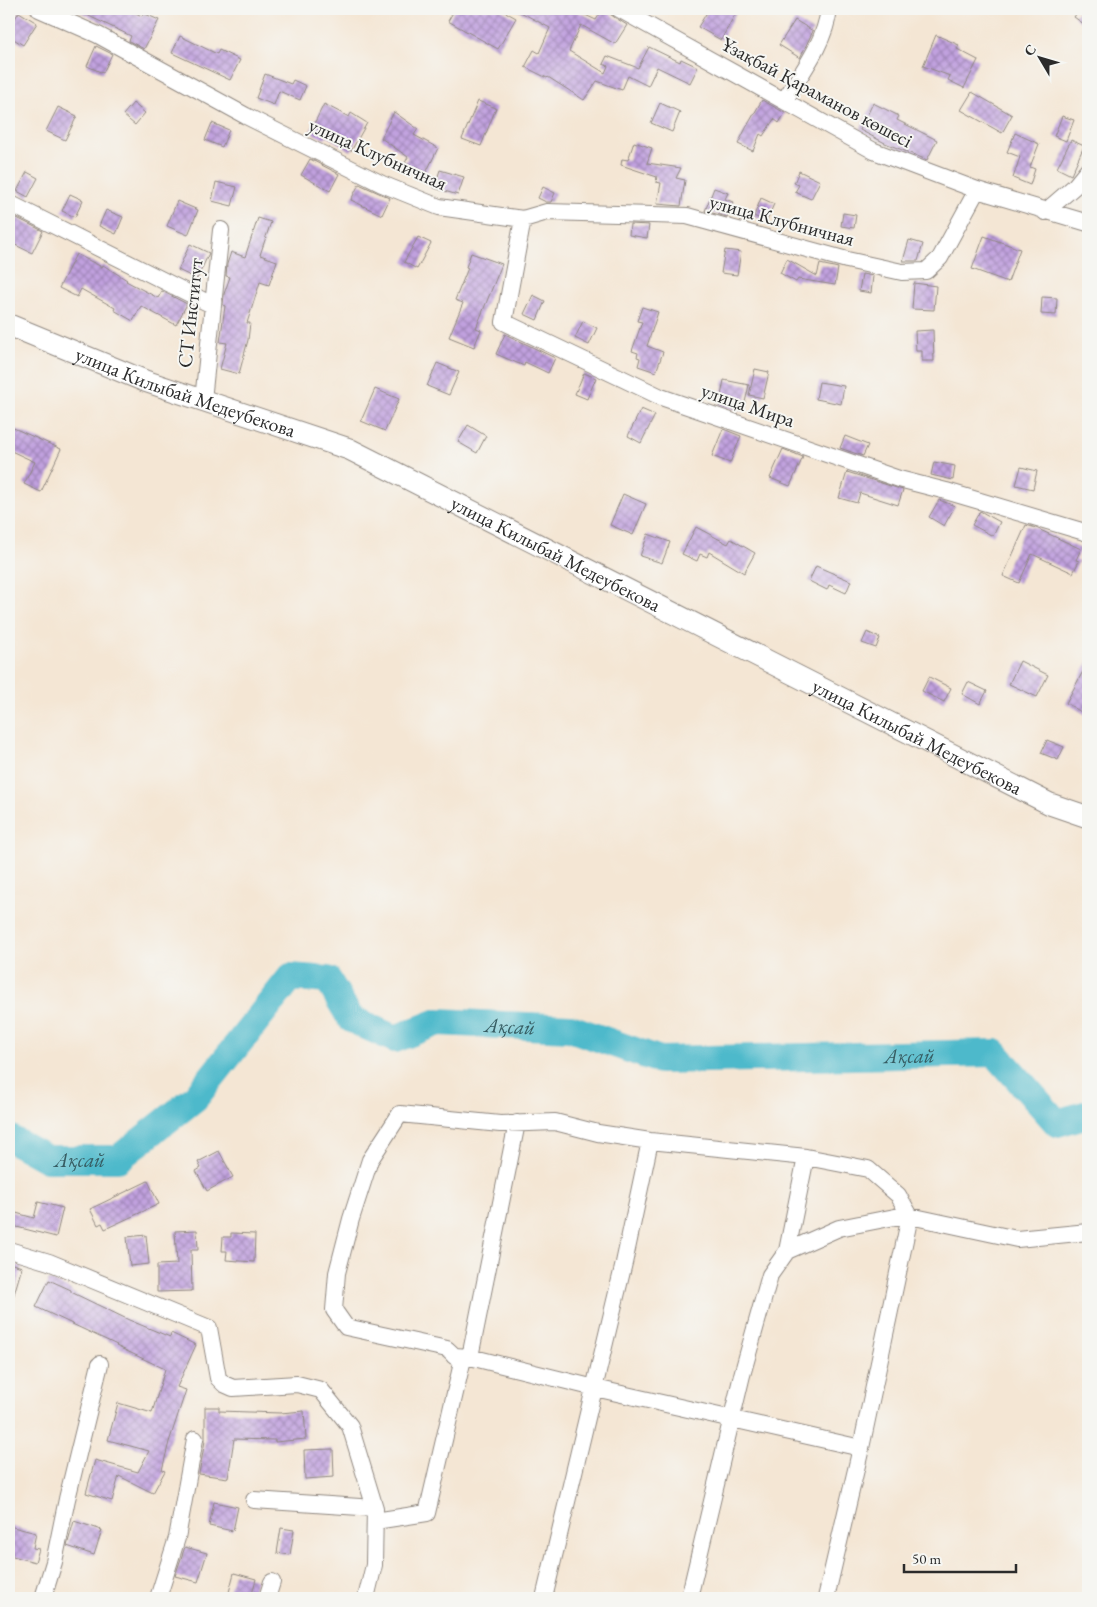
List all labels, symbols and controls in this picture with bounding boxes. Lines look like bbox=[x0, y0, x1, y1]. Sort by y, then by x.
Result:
street label: Ұзақбай Қараманов көшесі bbox=[717, 31, 917, 154]
north arrow bbox=[1014, 32, 1064, 82]
text: С bbox=[1020, 40, 1040, 59]
street label: улица Клубничная bbox=[305, 112, 451, 196]
street label: улица Клубничная bbox=[707, 188, 857, 252]
street label: СТ Институт bbox=[171, 257, 209, 369]
street label: улица Килыбай Медеубекова bbox=[72, 341, 299, 443]
street label: улица Мира bbox=[698, 377, 798, 433]
street label: улица Килыбай Медеубекова bbox=[447, 490, 665, 618]
street label: улица Килыбай Медеубекова bbox=[808, 673, 1027, 801]
water label: Ақсай bbox=[482, 1011, 536, 1040]
water label: Ақсай bbox=[882, 1041, 935, 1069]
water label: Ақсай bbox=[52, 1146, 105, 1173]
scale bar bbox=[904, 1542, 1017, 1574]
text: 50 m bbox=[912, 1549, 941, 1568]

